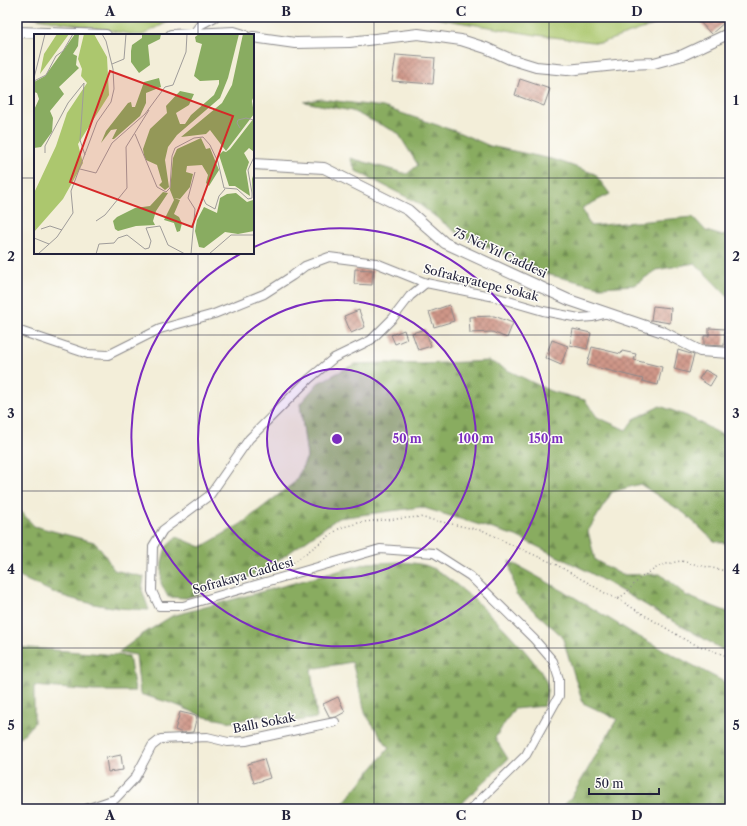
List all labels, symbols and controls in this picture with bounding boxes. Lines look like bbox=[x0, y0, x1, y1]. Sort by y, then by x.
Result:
text: A bbox=[104, 3, 116, 19]
text: B bbox=[281, 3, 291, 19]
text: C bbox=[456, 3, 466, 19]
text: D bbox=[631, 3, 643, 19]
inset map bbox=[34, 34, 254, 254]
text: 1 bbox=[8, 92, 14, 108]
text: 1 bbox=[733, 92, 739, 108]
street label: 75 Nci Yıl Caddesi bbox=[451, 224, 550, 281]
text: 2 bbox=[7, 248, 15, 264]
text: 2 bbox=[732, 248, 740, 264]
street label: Sofrakayatepe Sokak bbox=[422, 261, 541, 304]
text: 3 bbox=[7, 405, 15, 421]
text: 3 bbox=[732, 405, 740, 421]
text: 50 m bbox=[392, 431, 422, 446]
text: 100 m bbox=[458, 431, 494, 446]
text: 150 m bbox=[529, 431, 563, 446]
centre of rings bbox=[330, 432, 344, 446]
street label: Sofrakaya Caddesi bbox=[191, 554, 295, 597]
text: 4 bbox=[7, 561, 15, 577]
text: 4 bbox=[732, 561, 740, 577]
street label: Ballı Sokak bbox=[231, 709, 297, 736]
text: 5 bbox=[7, 717, 15, 733]
text: 5 bbox=[732, 717, 740, 733]
scale bar bbox=[589, 770, 659, 796]
text: 50 m bbox=[595, 776, 624, 791]
text: A bbox=[104, 807, 116, 823]
text: B bbox=[281, 807, 291, 823]
text: C bbox=[456, 807, 466, 823]
text: D bbox=[631, 807, 643, 823]

